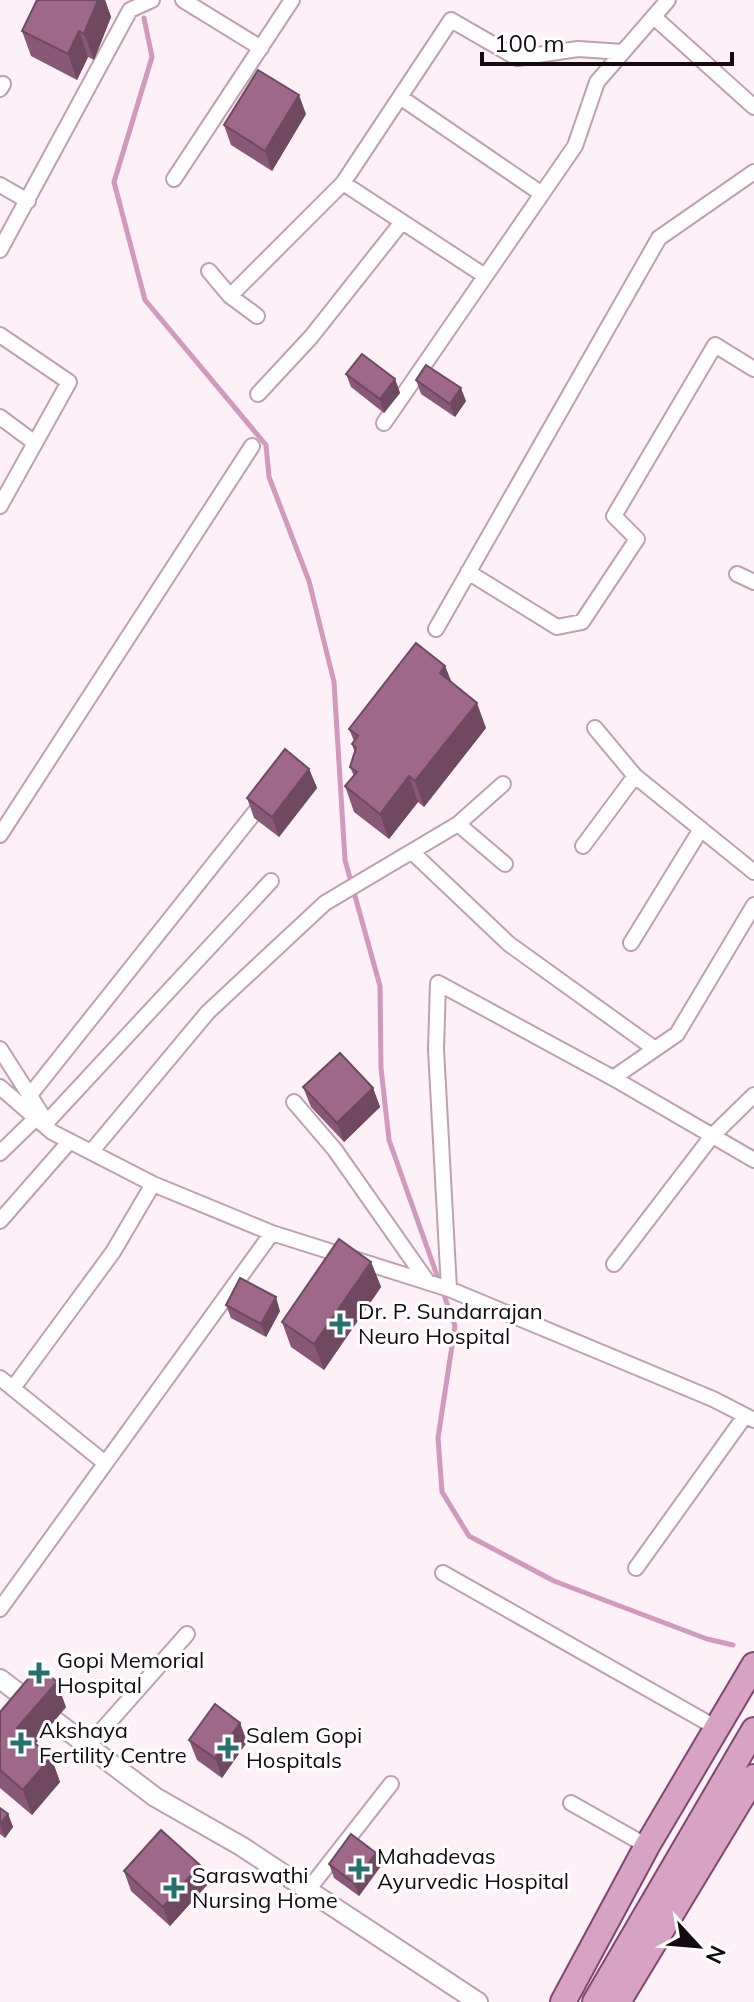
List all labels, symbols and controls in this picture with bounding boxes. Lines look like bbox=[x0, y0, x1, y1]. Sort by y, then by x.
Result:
scale bar bbox=[482, 16, 732, 66]
text: 100 m bbox=[494, 28, 565, 58]
place label: Dr. P. Sundarrajan Neuro Hospital bbox=[358, 1297, 543, 1350]
marker: Dr. P. Sundarrajan Neuro Hospital bbox=[329, 1313, 351, 1335]
place label: Gopi Memorial Hospital bbox=[57, 1646, 204, 1699]
marker: Gopi Memorial Hospital bbox=[28, 1662, 50, 1684]
place label: Akshaya Fertility Centre bbox=[39, 1716, 187, 1769]
place label: Salem Gopi Hospitals bbox=[246, 1721, 362, 1774]
marker: Akshaya Fertility Centre bbox=[10, 1732, 32, 1754]
marker: Salem Gopi Hospitals bbox=[217, 1737, 239, 1759]
place label: Mahadevas Ayurvedic Hospital bbox=[377, 1842, 569, 1895]
marker: Mahadevas Ayurvedic Hospital bbox=[348, 1858, 370, 1880]
place label: Saraswathi Nursing Home bbox=[192, 1861, 338, 1914]
marker: Saraswathi Nursing Home bbox=[163, 1877, 185, 1899]
north arrow bbox=[658, 1906, 738, 1986]
text: N bbox=[700, 1941, 732, 1968]

